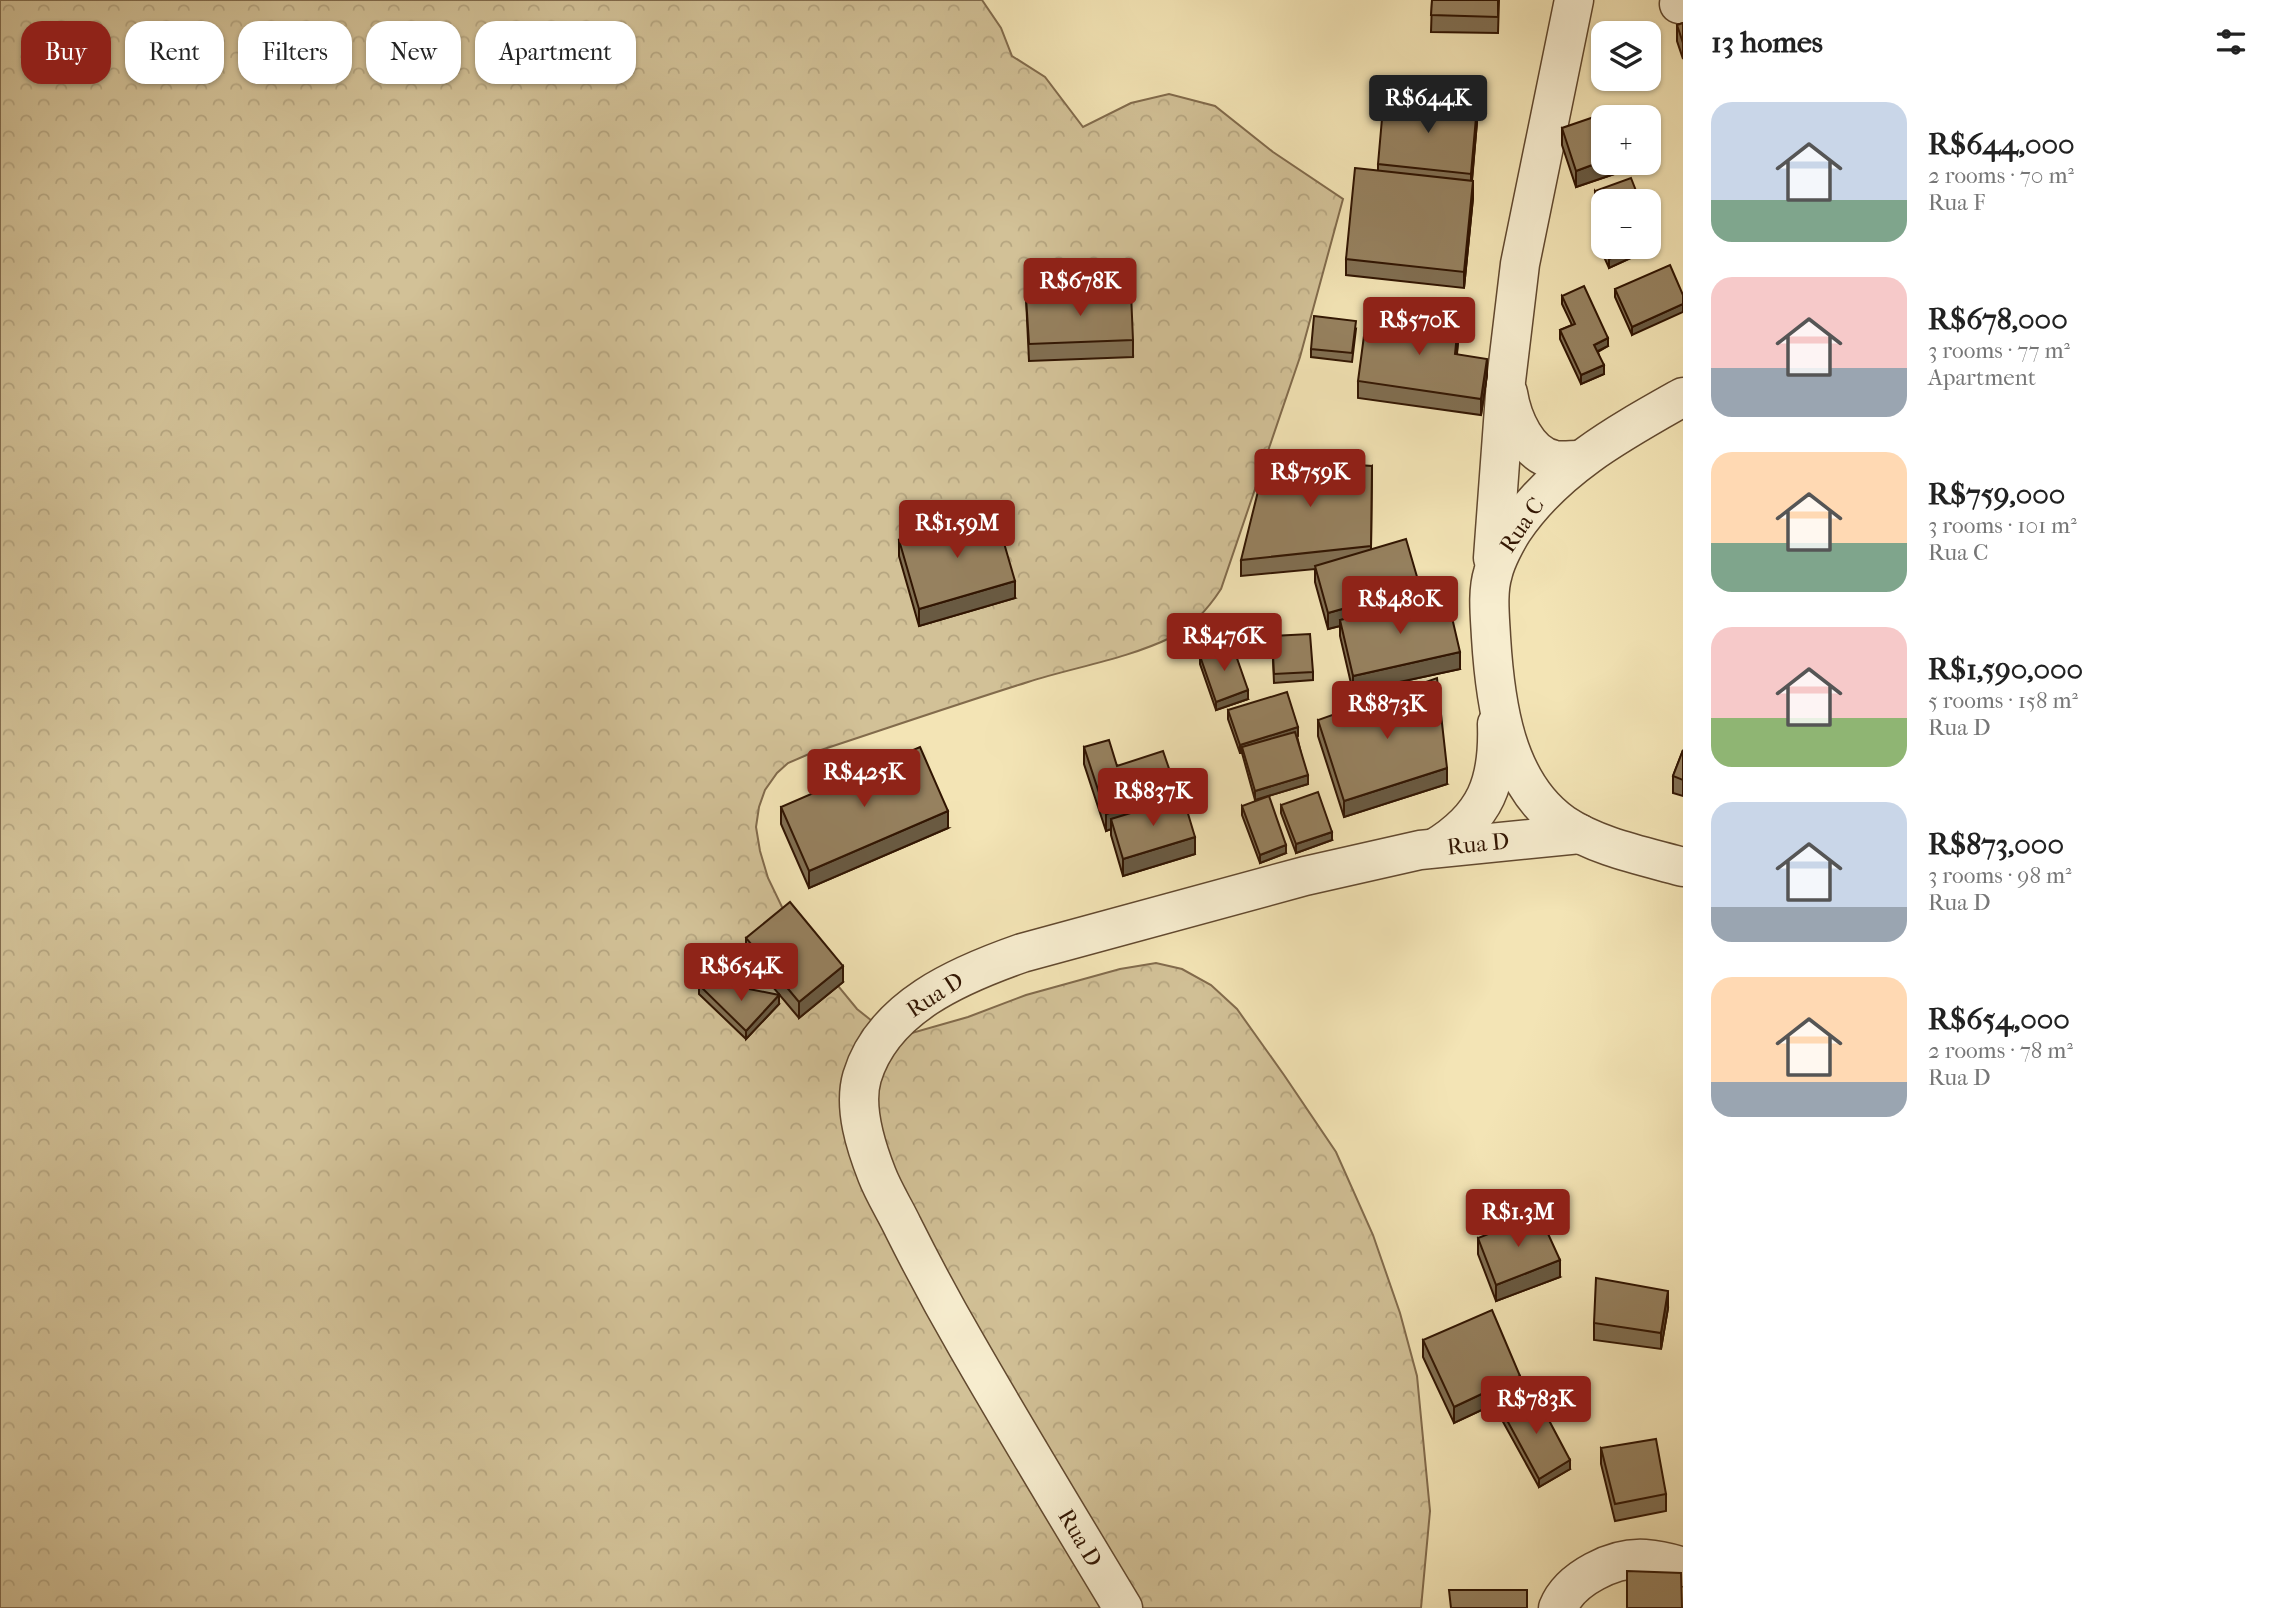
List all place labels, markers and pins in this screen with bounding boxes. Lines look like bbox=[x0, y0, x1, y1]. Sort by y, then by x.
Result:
pin: R$644K bbox=[1371, 76, 1485, 135]
pin: R$678K bbox=[1023, 258, 1137, 318]
pin: R$570K bbox=[1362, 298, 1476, 357]
pin: R$759K bbox=[1253, 449, 1367, 509]
pin: R$1.59M bbox=[892, 500, 1022, 560]
pin: R$480K bbox=[1343, 576, 1457, 636]
pin: R$476K bbox=[1167, 614, 1281, 673]
pin: R$873K bbox=[1330, 682, 1444, 741]
pin: R$425K bbox=[807, 750, 921, 809]
pin: R$837K bbox=[1096, 768, 1210, 828]
pin: R$654K bbox=[684, 944, 798, 1003]
pin: R$1.3M bbox=[1461, 1190, 1575, 1249]
pin: R$783K bbox=[1479, 1376, 1593, 1436]

